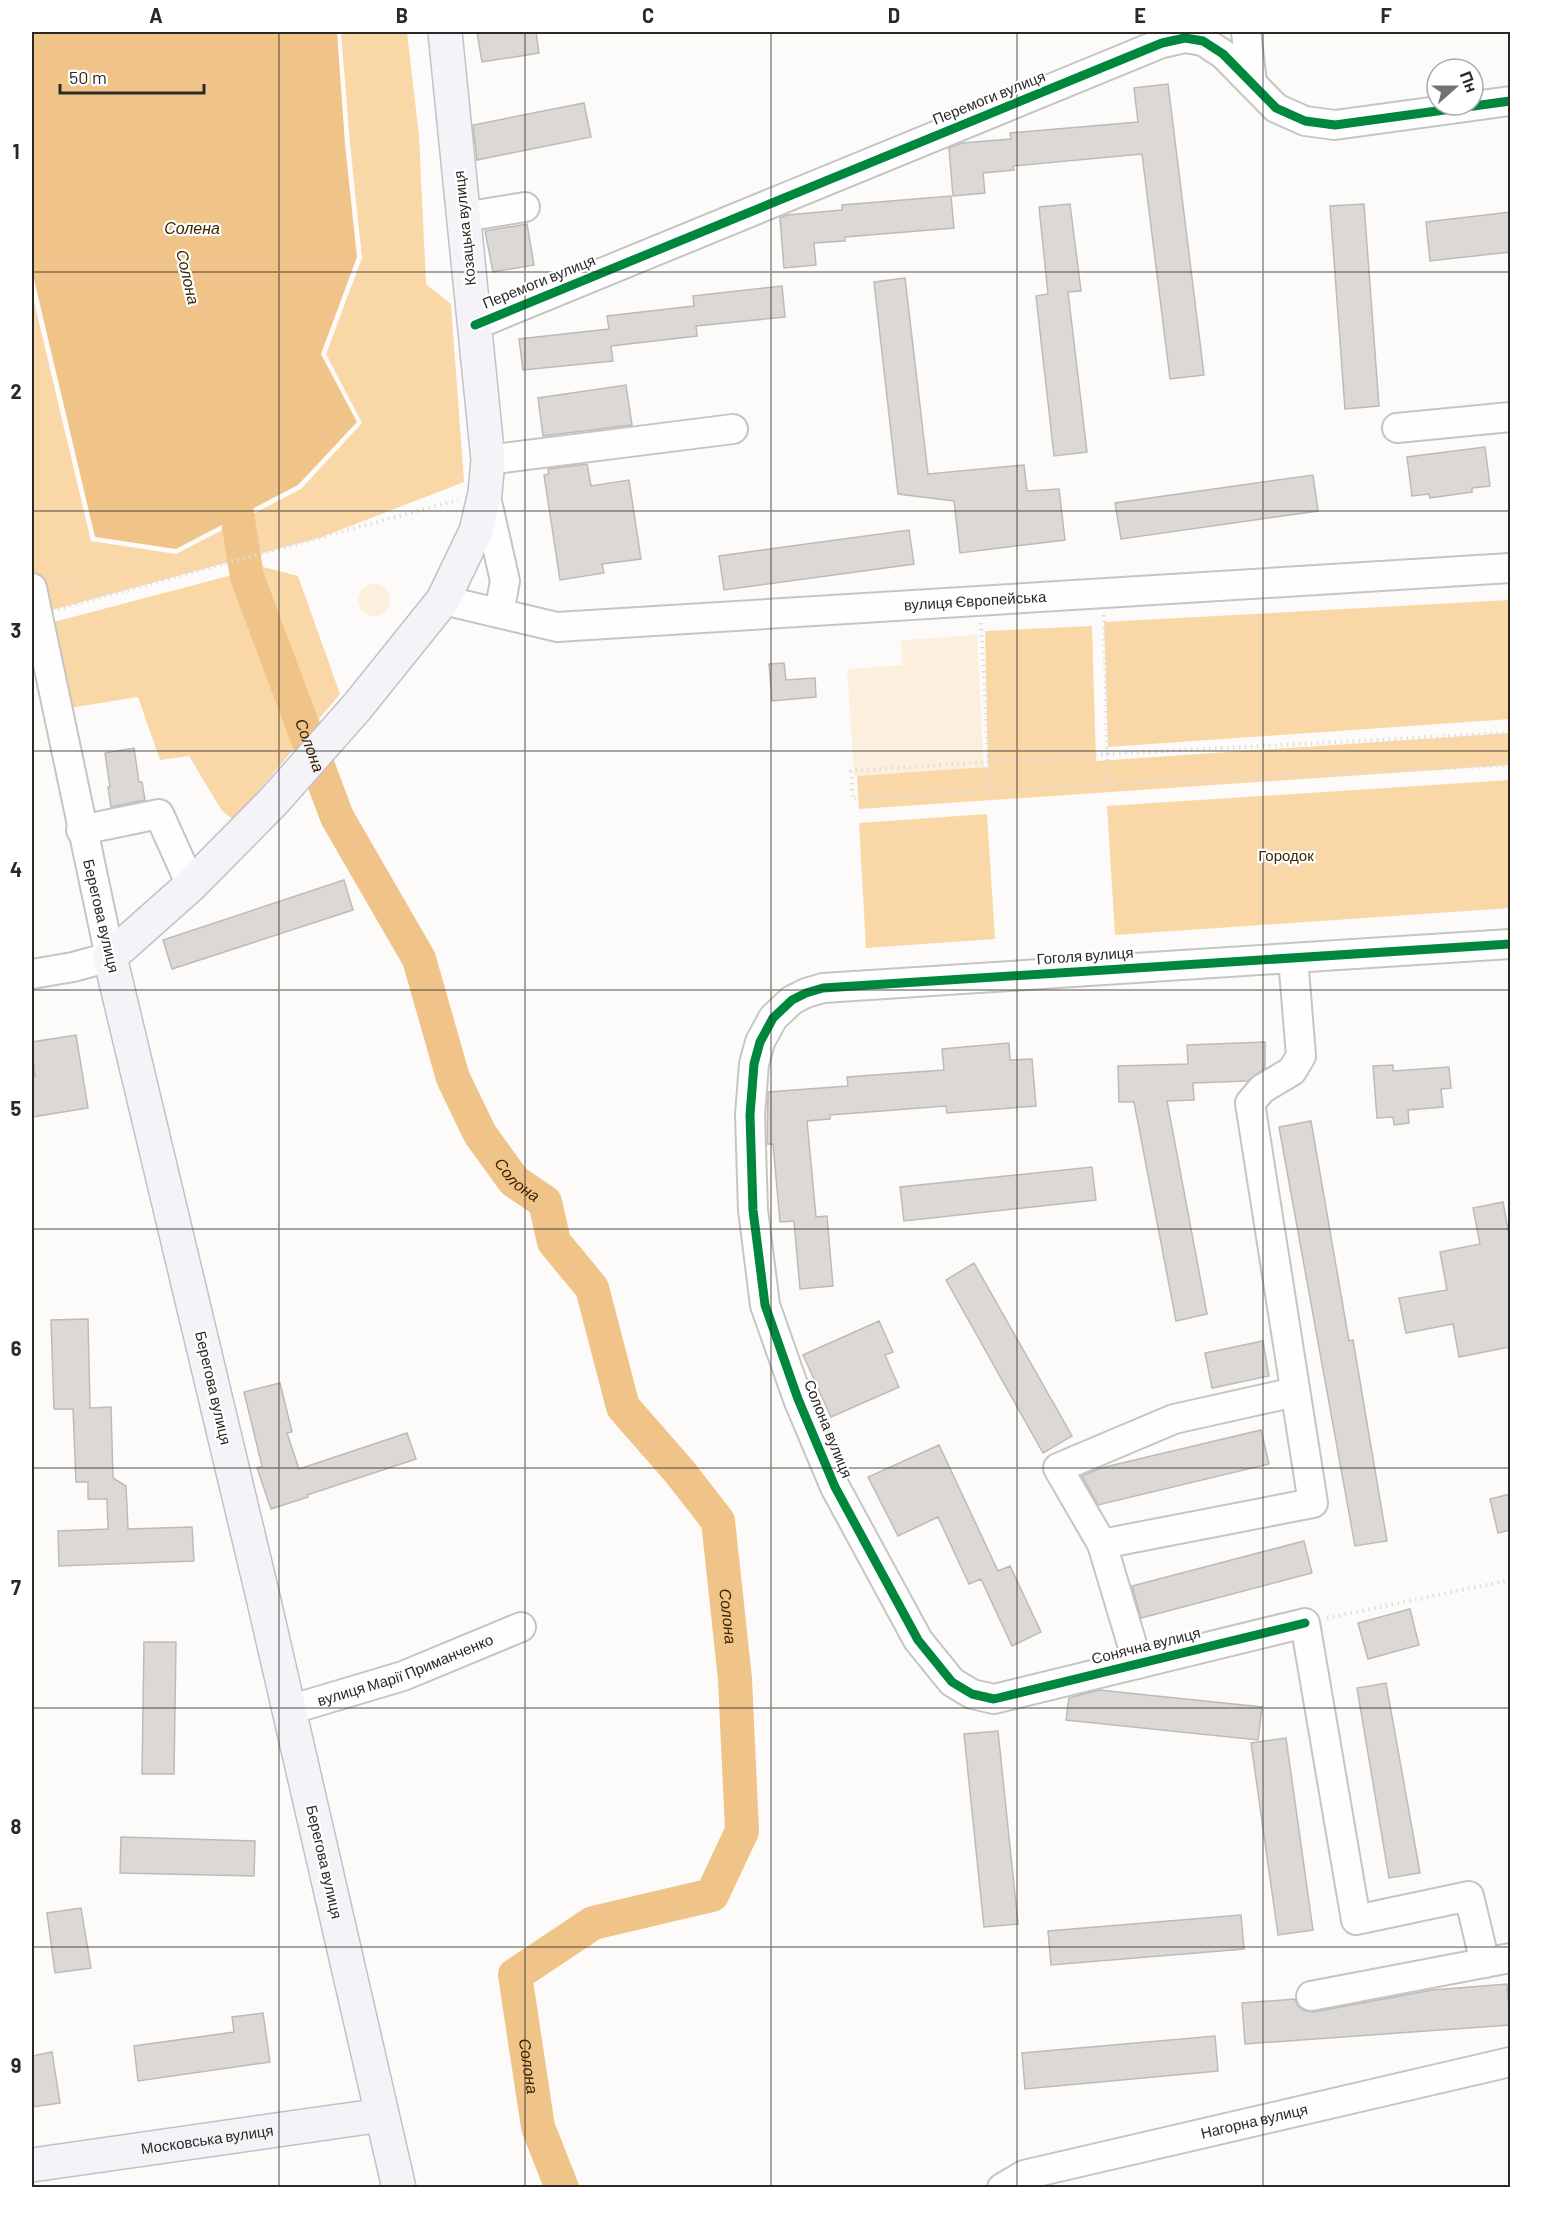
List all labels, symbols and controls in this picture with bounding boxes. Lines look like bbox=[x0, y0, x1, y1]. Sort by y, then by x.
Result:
text: A bbox=[149, 3, 163, 27]
text: B bbox=[396, 3, 408, 27]
text: C bbox=[642, 3, 654, 27]
text: D bbox=[888, 3, 900, 27]
text: E bbox=[1134, 3, 1146, 27]
text: F bbox=[1380, 3, 1392, 27]
scale bar bbox=[60, 57, 204, 95]
north arrow bbox=[1425, 57, 1485, 117]
text: 50 m bbox=[69, 66, 107, 88]
street label: Перемоги вулиця bbox=[930, 66, 1048, 128]
text: Пн bbox=[1457, 68, 1482, 95]
text: 1 bbox=[12, 139, 20, 163]
street label: Козацька вулиця bbox=[449, 170, 479, 286]
water label: Солена bbox=[164, 218, 220, 237]
water label: Солона bbox=[173, 248, 204, 306]
street label: Перемоги вулиця bbox=[480, 250, 598, 312]
text: 2 bbox=[10, 379, 22, 403]
street label: вулиця Європейська bbox=[903, 587, 1047, 614]
text: 3 bbox=[11, 618, 21, 642]
water label: Солона bbox=[292, 716, 329, 775]
park label: Городок bbox=[1258, 846, 1314, 864]
text: 4 bbox=[10, 857, 22, 881]
street label: Берегова вулиця bbox=[80, 857, 124, 974]
street label: Гоголя вулиця bbox=[1036, 943, 1134, 967]
text: 5 bbox=[11, 1096, 22, 1120]
water label: Солона bbox=[491, 1154, 544, 1205]
street label: Берегова вулиця bbox=[192, 1329, 236, 1446]
text: 6 bbox=[11, 1336, 22, 1360]
street label: Солона вулиця bbox=[801, 1377, 857, 1480]
text: 7 bbox=[11, 1575, 21, 1599]
water label: Солона bbox=[716, 1588, 741, 1645]
street label: Сонячна вулиця bbox=[1089, 1623, 1202, 1667]
street label: вулиця Марії Приманченко bbox=[315, 1630, 496, 1709]
street label: Берегова вулиця bbox=[303, 1803, 347, 1920]
text: 8 bbox=[11, 1814, 22, 1838]
water label: Солона bbox=[516, 2037, 543, 2095]
text: 9 bbox=[11, 2053, 21, 2077]
street label: Нагорна вулиця bbox=[1199, 2099, 1309, 2142]
street label: Московська вулиця bbox=[140, 2121, 275, 2157]

